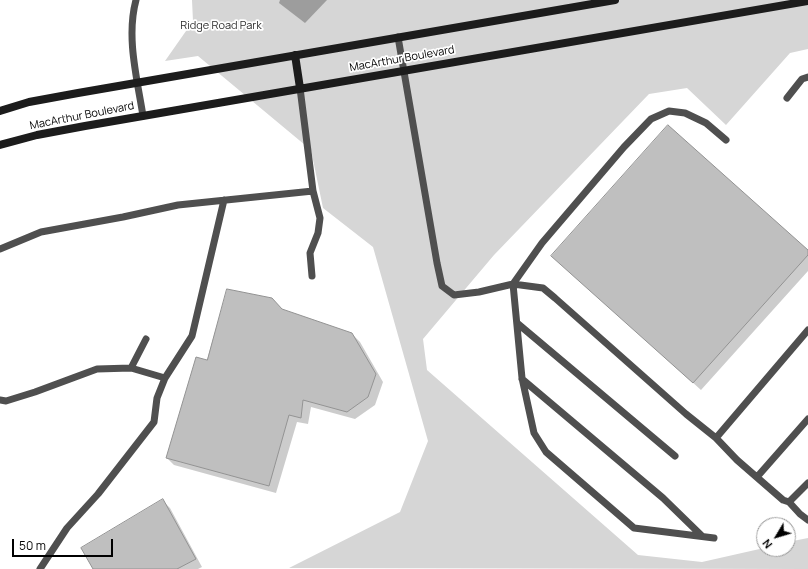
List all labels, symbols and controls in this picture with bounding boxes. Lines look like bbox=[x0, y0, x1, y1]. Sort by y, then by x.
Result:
park label: Ridge Road Park bbox=[180, 19, 262, 33]
street label: MacArthur Boulevard bbox=[349, 43, 455, 75]
street label: MacArthur Boulevard bbox=[29, 99, 135, 133]
north arrow bbox=[756, 517, 796, 557]
scale bar bbox=[14, 531, 115, 557]
text: N bbox=[759, 536, 775, 552]
text: 50 m bbox=[19, 537, 46, 554]

